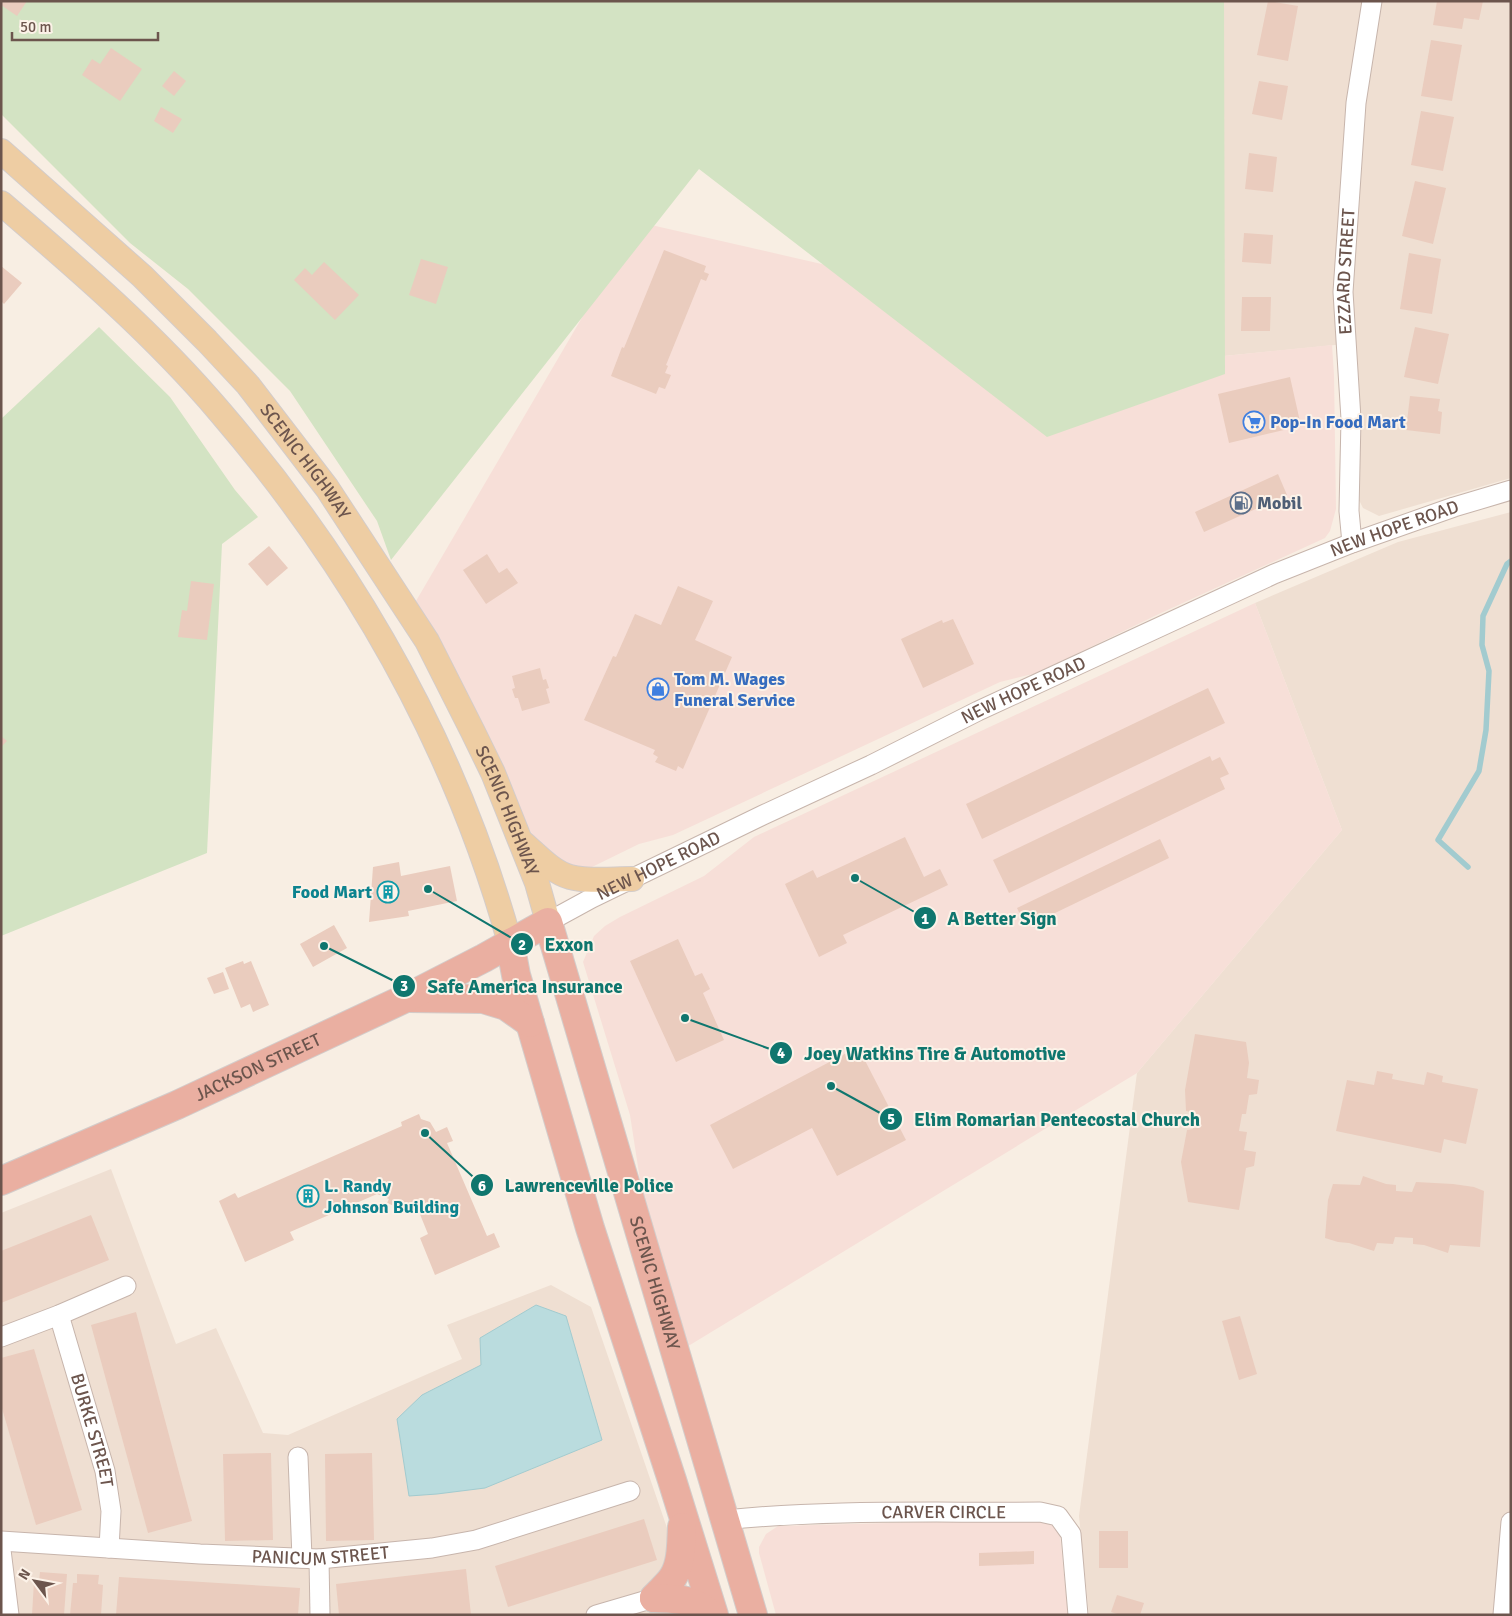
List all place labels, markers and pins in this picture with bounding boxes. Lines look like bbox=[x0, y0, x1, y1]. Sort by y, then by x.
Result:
supermarket icon: Pop-In Food Mart bbox=[1242, 410, 1266, 434]
place label: Pop-In Food Mart bbox=[1270, 411, 1406, 433]
fuel station icon: Mobil bbox=[1229, 491, 1253, 515]
place label: Mobil bbox=[1257, 492, 1302, 514]
place label: Tom M. Wages Funeral Service bbox=[674, 668, 795, 711]
shop icon: Tom M. Wages Funeral Service bbox=[646, 677, 670, 701]
building icon: Food Mart bbox=[376, 880, 400, 904]
place label: Food Mart bbox=[292, 881, 372, 903]
callout: A Better Sign bbox=[912, 901, 1067, 935]
callout: Exxon bbox=[509, 927, 603, 961]
callout: Safe America Insurance bbox=[392, 969, 632, 1003]
callout: Joey Watkins Tire & Automotive bbox=[769, 1036, 1076, 1070]
callout: Elim Romarian Pentecostal Church bbox=[879, 1102, 1210, 1136]
callout: Lawrenceville Police bbox=[470, 1168, 684, 1202]
place label: L. Randy Johnson Building bbox=[324, 1175, 459, 1218]
building icon: L. Randy Johnson Building bbox=[296, 1184, 320, 1208]

